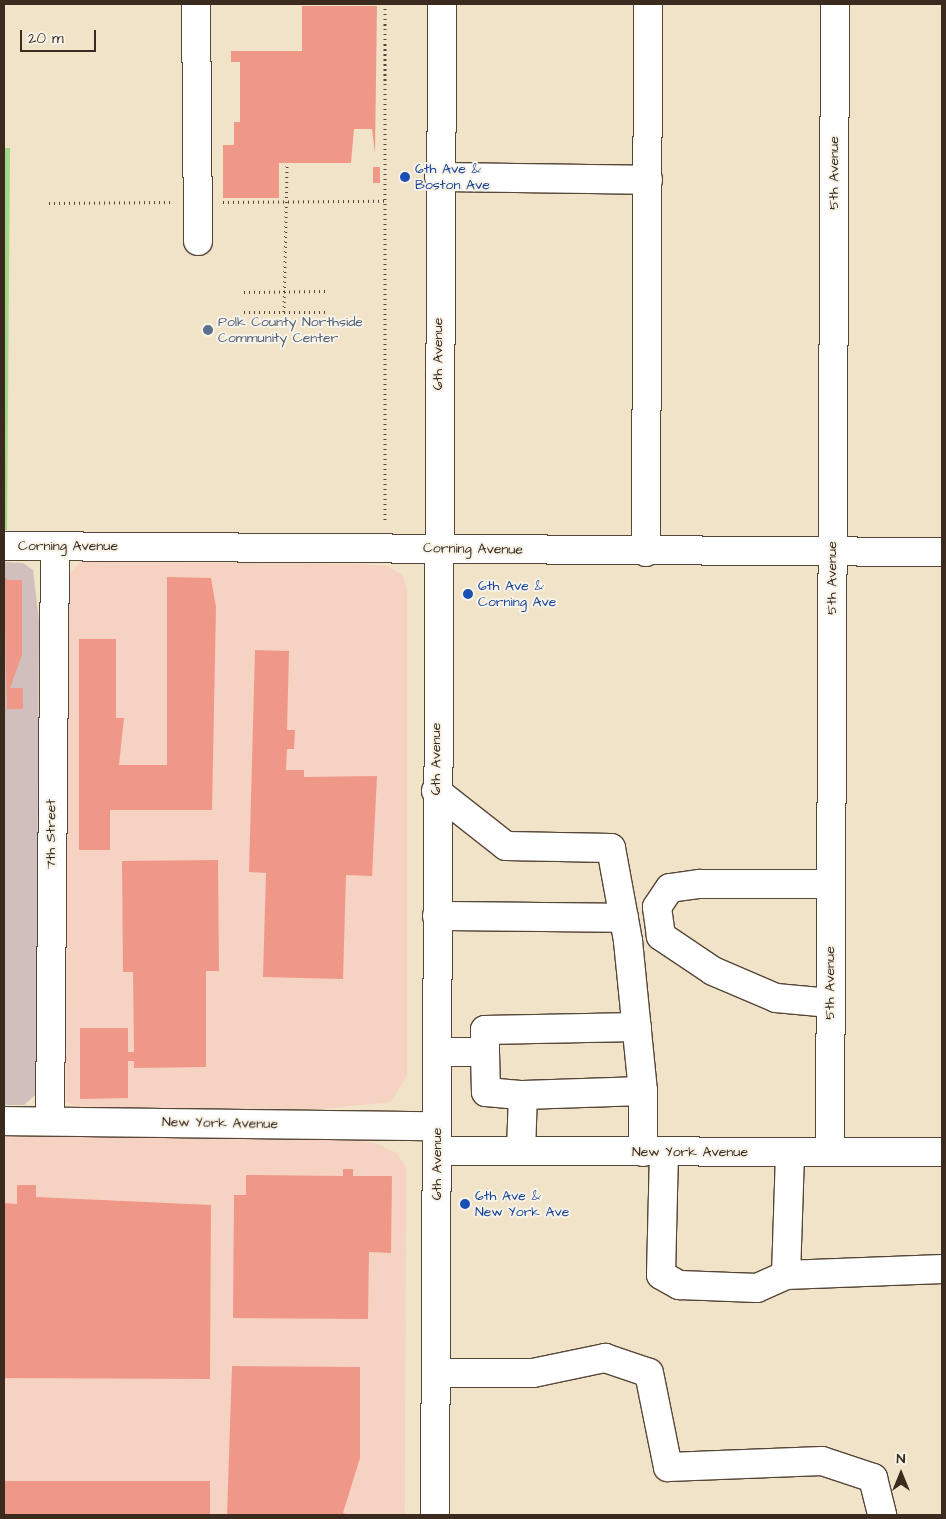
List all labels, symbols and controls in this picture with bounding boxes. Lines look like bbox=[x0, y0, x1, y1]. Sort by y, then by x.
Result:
scale bar bbox=[22, 20, 99, 52]
text: 20 m bbox=[28, 28, 64, 49]
street label: 5th Avenue bbox=[826, 136, 842, 210]
place label: 6th Ave & Boston Ave bbox=[415, 161, 490, 193]
marker: 6th Ave & Boston Ave bbox=[399, 171, 411, 183]
place label: Polk County Northside Community Center bbox=[218, 314, 363, 347]
street label: 6th Avenue bbox=[430, 318, 446, 390]
marker: Polk County Northside Community Center bbox=[202, 324, 214, 336]
street label: Corning Avenue bbox=[18, 538, 118, 554]
street label: Corning Avenue bbox=[423, 540, 523, 558]
street label: 5th Avenue bbox=[824, 541, 840, 615]
place label: 6th Ave & Corning Ave bbox=[478, 578, 556, 610]
marker: 6th Ave & Corning Ave bbox=[462, 588, 474, 600]
street label: 6th Avenue bbox=[428, 723, 444, 795]
street label: 7th Street bbox=[43, 799, 59, 869]
street label: 5th Avenue bbox=[822, 946, 838, 1020]
street label: New York Avenue bbox=[162, 1114, 278, 1132]
street label: 6th Avenue bbox=[429, 1128, 445, 1200]
street label: New York Avenue bbox=[632, 1144, 748, 1160]
place label: 6th Ave & New York Ave bbox=[475, 1188, 569, 1220]
marker: 6th Ave & New York Ave bbox=[459, 1198, 471, 1210]
north arrow bbox=[876, 1449, 926, 1499]
text: N bbox=[897, 1449, 905, 1469]

